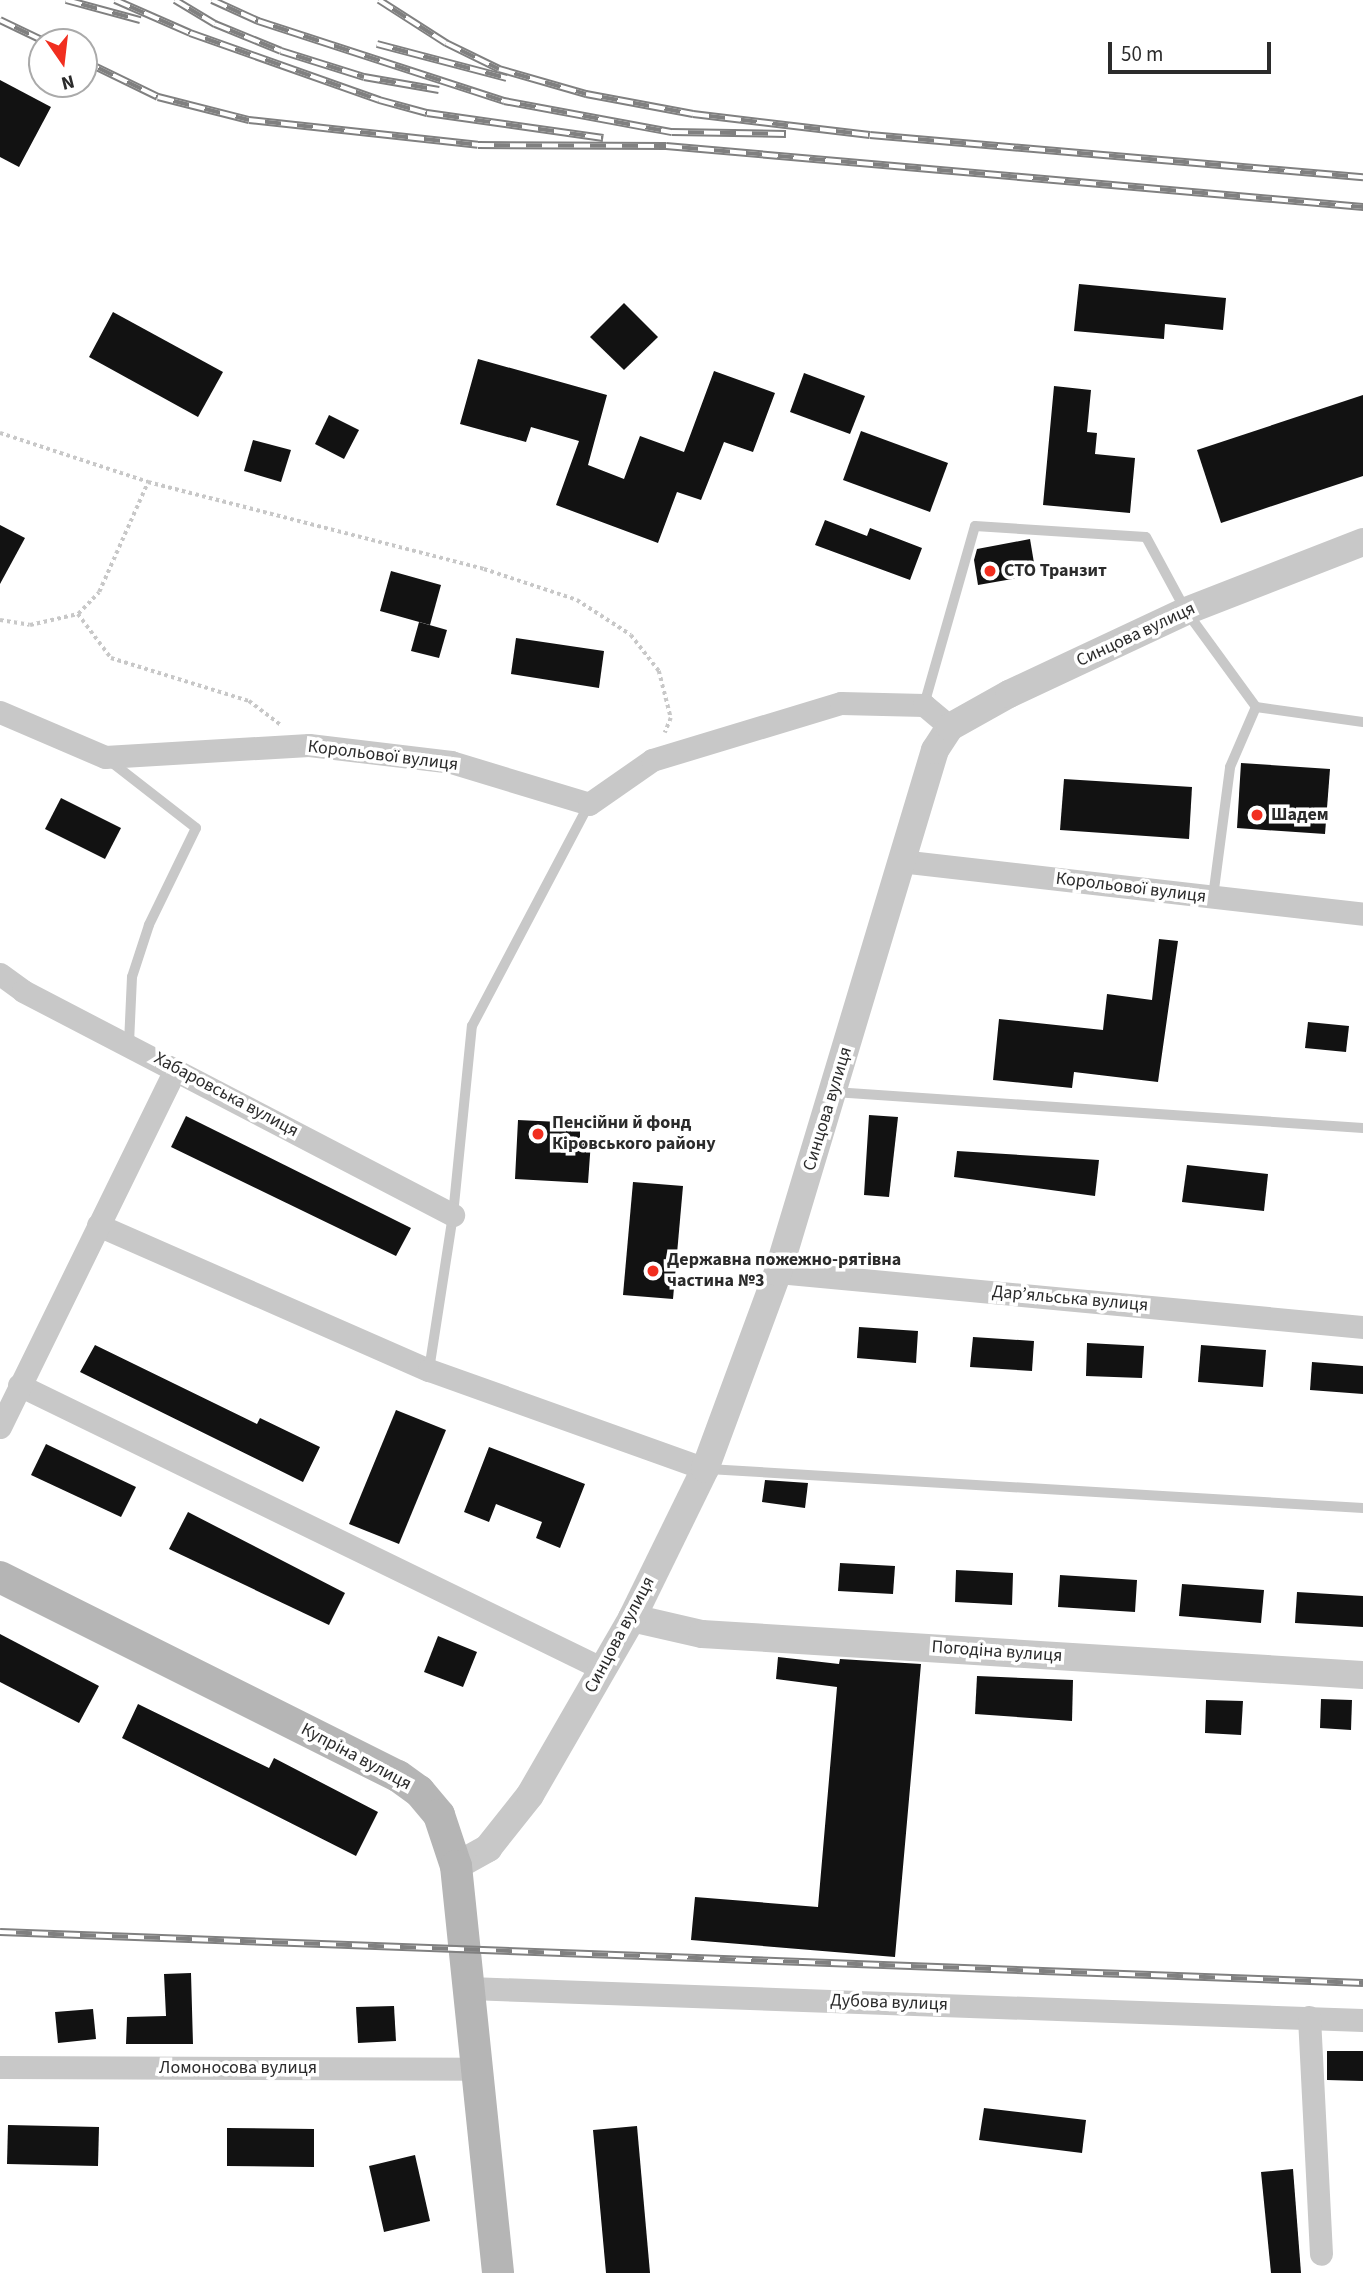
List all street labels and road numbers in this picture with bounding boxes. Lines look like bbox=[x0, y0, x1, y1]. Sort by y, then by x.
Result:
street label: Синцова вулиця bbox=[1073, 598, 1199, 672]
street label: Корольової вулиця bbox=[307, 736, 459, 776]
street label: Корольової вулиця bbox=[1055, 868, 1207, 908]
street label: Синцова вулиця bbox=[799, 1044, 857, 1174]
street label: Хабаровська вулиця bbox=[150, 1048, 302, 1142]
street label: Дар’яльська вулиця bbox=[991, 1281, 1149, 1317]
street label: Синцова вулиця bbox=[580, 1573, 660, 1697]
street label: Погодіна вулиця bbox=[931, 1637, 1063, 1667]
street label: Купріна вулиця bbox=[297, 1719, 415, 1795]
street label: Дубова вулиця bbox=[830, 1990, 948, 2016]
street label: Ломоносова вулиця bbox=[159, 2057, 317, 2079]

